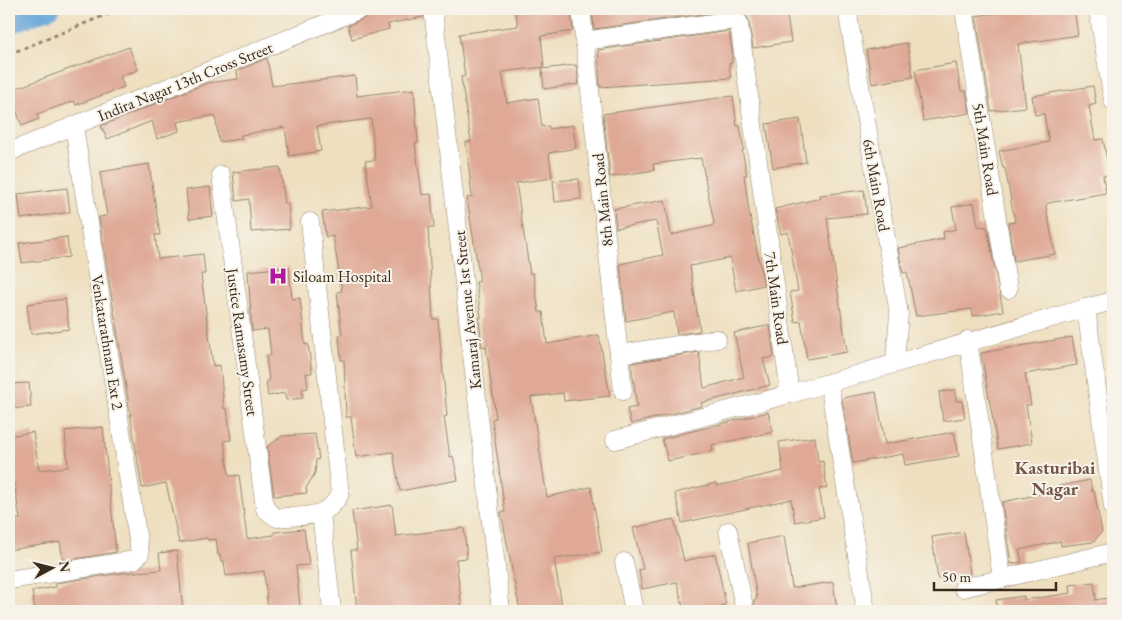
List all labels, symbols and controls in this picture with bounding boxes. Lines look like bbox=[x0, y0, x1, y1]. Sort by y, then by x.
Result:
street label: Indira Nagar 13th Cross Street bbox=[95, 37, 276, 126]
street label: 5th Main Road bbox=[968, 101, 1003, 198]
street label: 6th Main Road bbox=[858, 137, 895, 234]
street label: 8th Main Road bbox=[587, 151, 618, 248]
street label: Kamaraj Avenue 1st Street bbox=[449, 229, 486, 391]
street label: 7th Main Road bbox=[760, 250, 794, 347]
street label: Justice Ramasamy Street bbox=[221, 265, 263, 417]
hospital icon: Siloam Hospital bbox=[267, 265, 289, 287]
place label: Siloam Hospital bbox=[293, 266, 392, 287]
street label: Venkatarathnam Ext 2 bbox=[86, 273, 129, 411]
district label: Kasturibai Nagar bbox=[1015, 456, 1096, 500]
north arrow bbox=[28, 542, 78, 592]
text: N bbox=[55, 560, 75, 574]
scale bar bbox=[934, 560, 1057, 592]
text: 50 m bbox=[942, 567, 971, 586]

